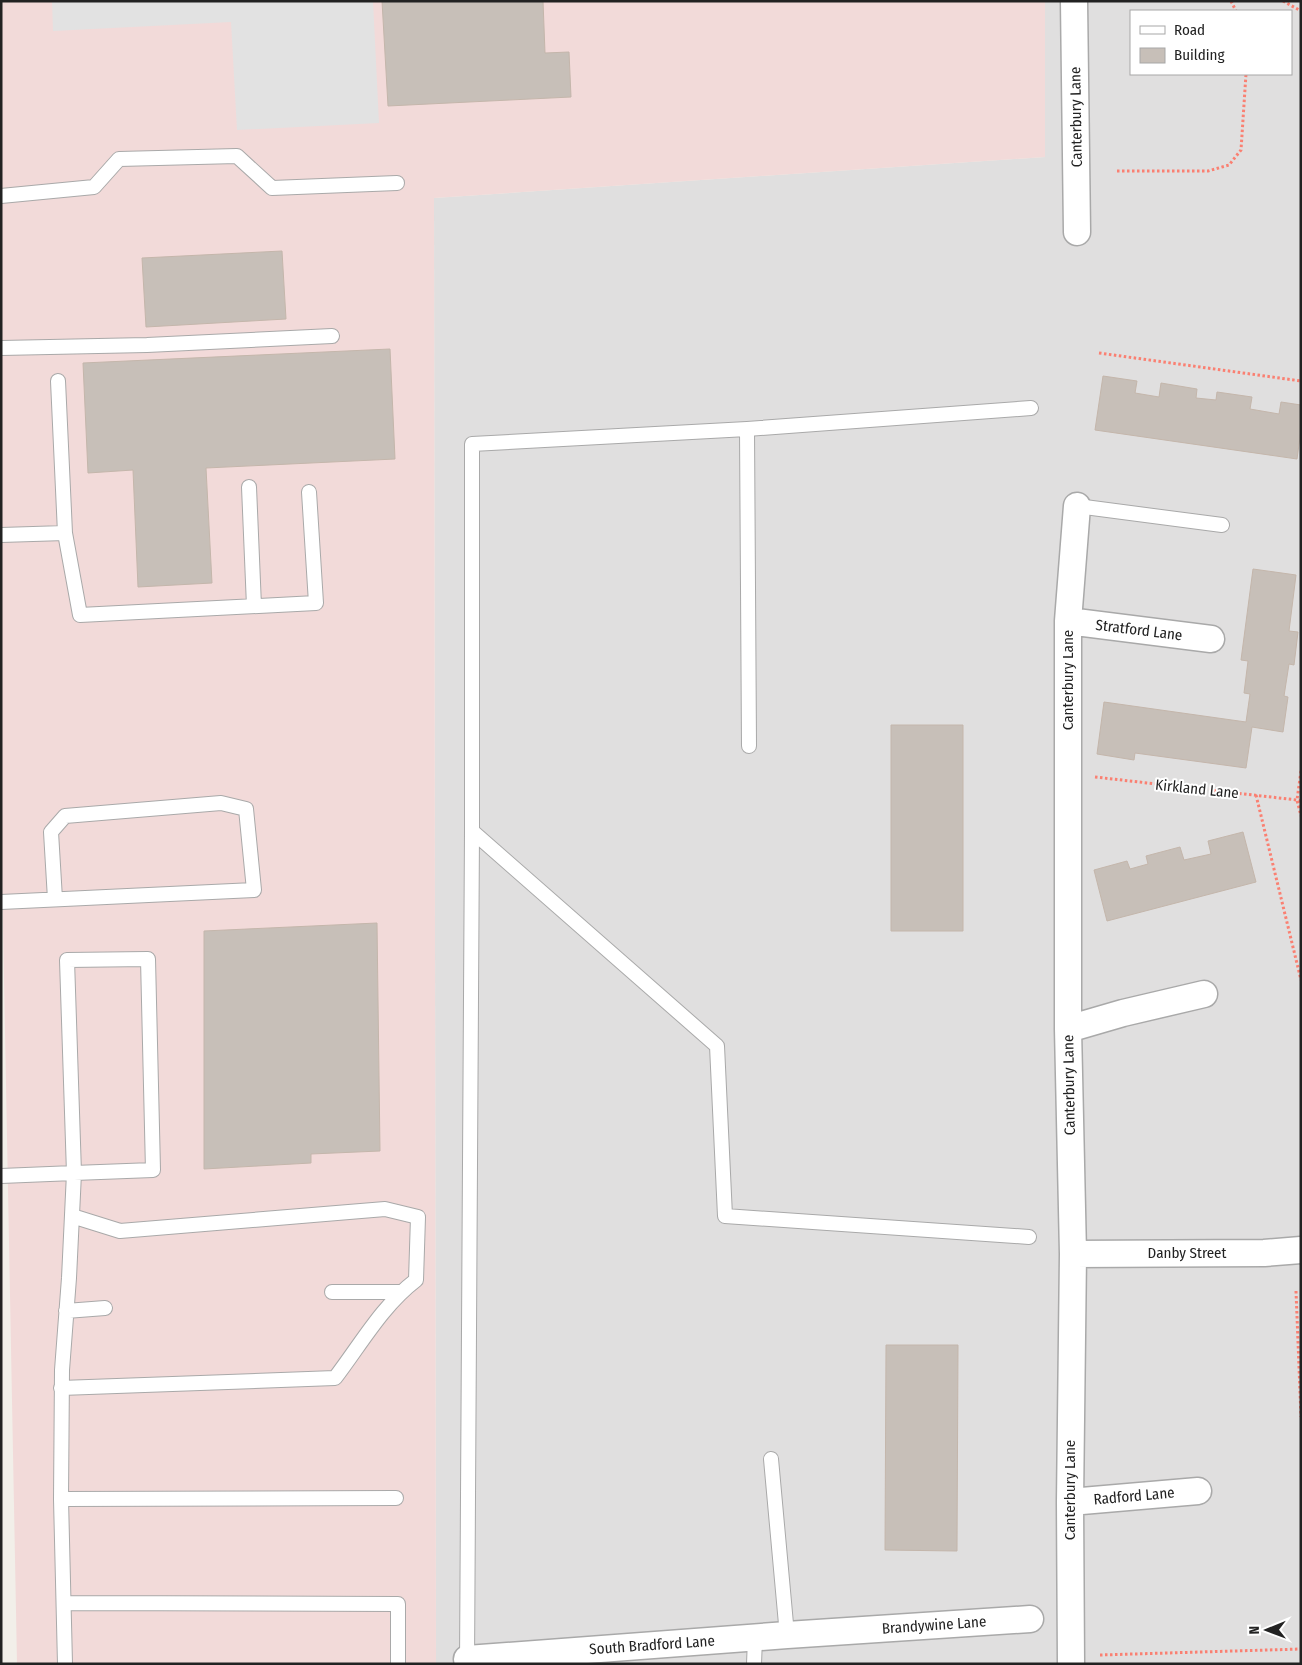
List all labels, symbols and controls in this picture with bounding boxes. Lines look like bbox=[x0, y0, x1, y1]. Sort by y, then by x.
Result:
legend bbox=[1130, 10, 1292, 75]
text: Road bbox=[1174, 21, 1205, 39]
text: Building bbox=[1174, 46, 1225, 64]
street label: Canterbury Lane bbox=[1066, 67, 1086, 167]
street label: Stratford Lane bbox=[1095, 616, 1183, 644]
street label: Canterbury Lane bbox=[1059, 630, 1077, 730]
street label: Kirkland Lane bbox=[1154, 776, 1240, 802]
street label: Canterbury Lane bbox=[1059, 1035, 1079, 1135]
street label: Danby Street bbox=[1148, 1244, 1227, 1262]
street label: Canterbury Lane bbox=[1061, 1440, 1079, 1540]
street label: Radford Lane bbox=[1093, 1483, 1175, 1509]
north arrow bbox=[1242, 1605, 1292, 1655]
street label: Brandywine Lane bbox=[881, 1612, 987, 1638]
text: N bbox=[1246, 1626, 1263, 1635]
street label: South Bradford Lane bbox=[589, 1632, 715, 1658]

